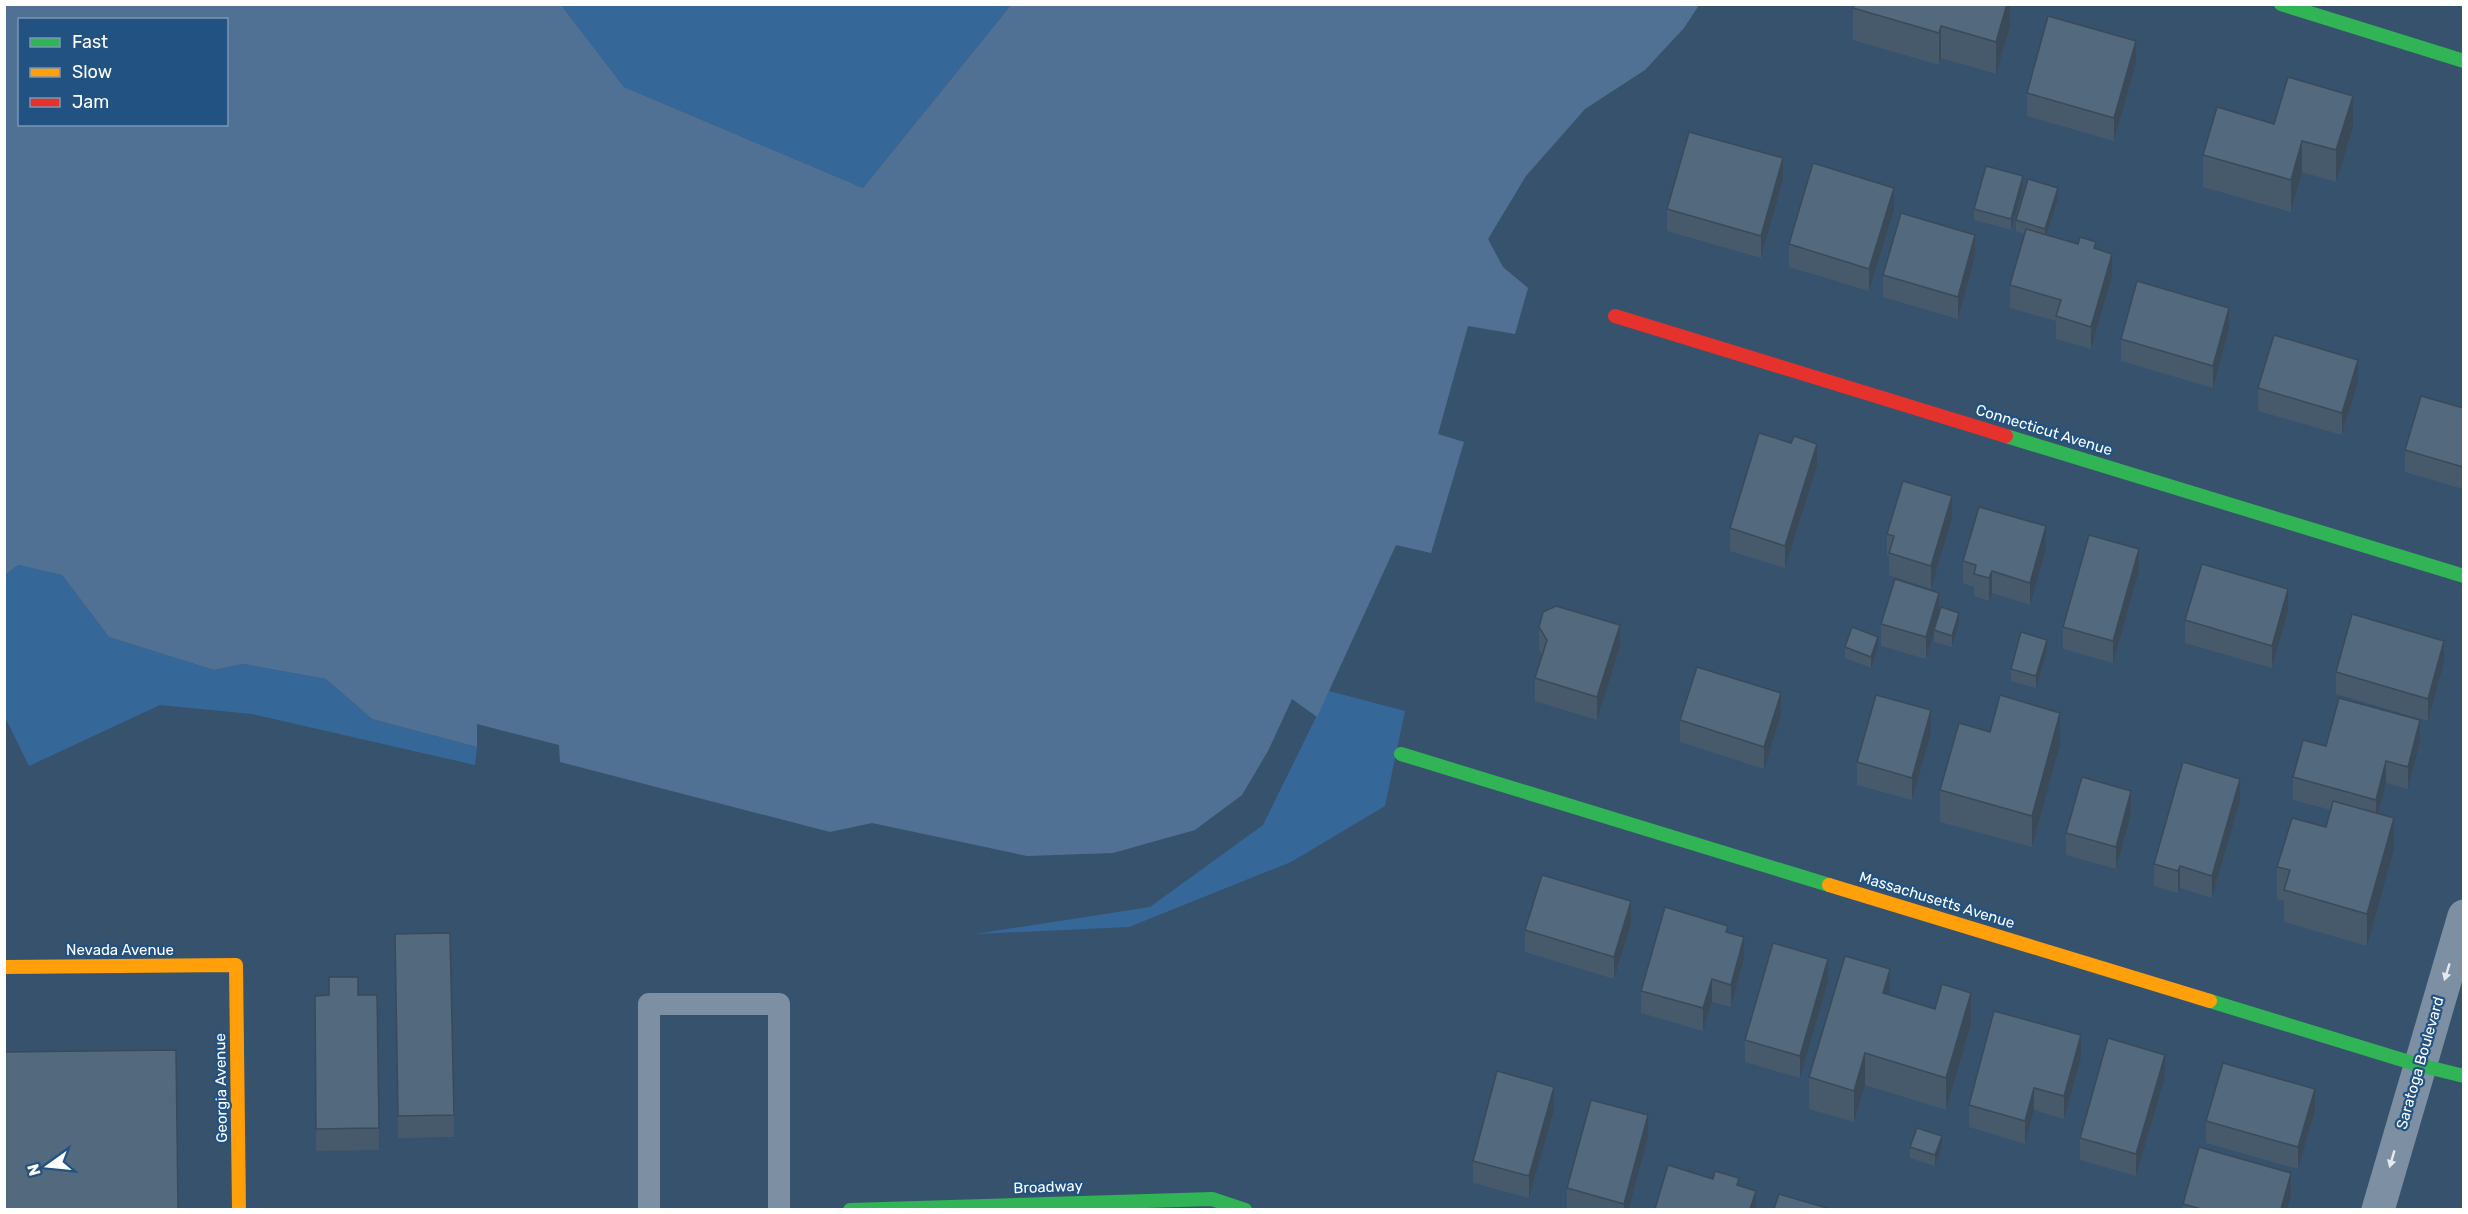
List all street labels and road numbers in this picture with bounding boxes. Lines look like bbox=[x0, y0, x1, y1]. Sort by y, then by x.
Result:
street label: Connecticut Avenue bbox=[1973, 401, 2115, 459]
street label: Massachusetts Avenue bbox=[1857, 868, 2017, 932]
street label: Nevada Avenue bbox=[66, 941, 174, 959]
street label: Saratoga Boulevard bbox=[2392, 995, 2448, 1131]
street label: Georgia Avenue bbox=[211, 1033, 231, 1143]
street label: Broadway bbox=[1013, 1177, 1083, 1197]

